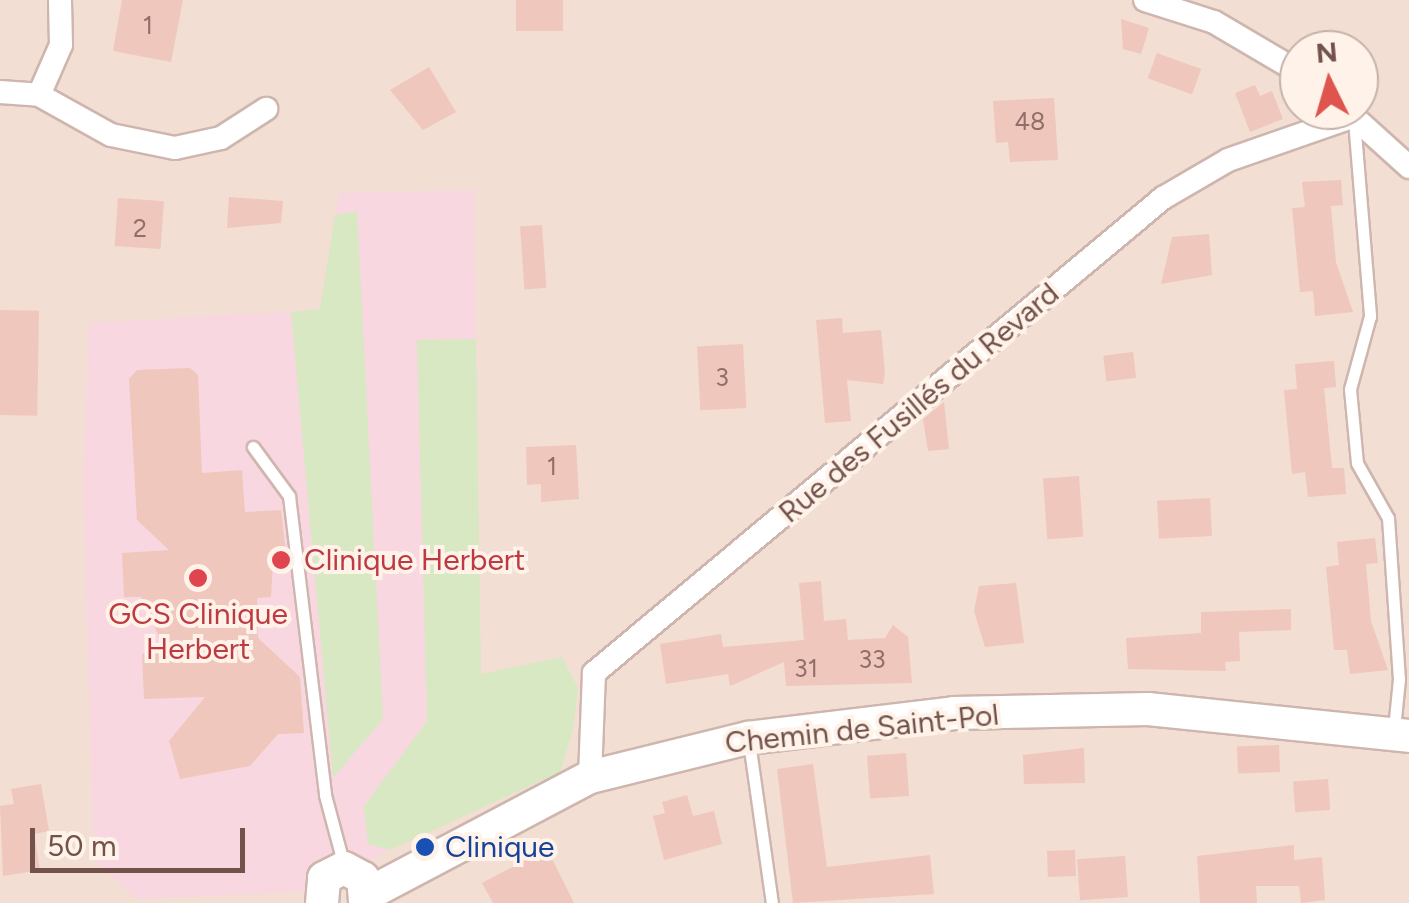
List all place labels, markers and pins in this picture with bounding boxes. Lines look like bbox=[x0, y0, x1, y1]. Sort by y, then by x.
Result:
place label: Clinique Herbert bbox=[304, 542, 525, 578]
marker: Clinique Herbert bbox=[268, 547, 294, 573]
marker: GCS Clinique Herbert bbox=[185, 565, 211, 591]
place label: GCS Clinique Herbert bbox=[108, 596, 288, 666]
place label: Clinique bbox=[445, 829, 554, 865]
marker: Clinique bbox=[414, 836, 436, 858]

